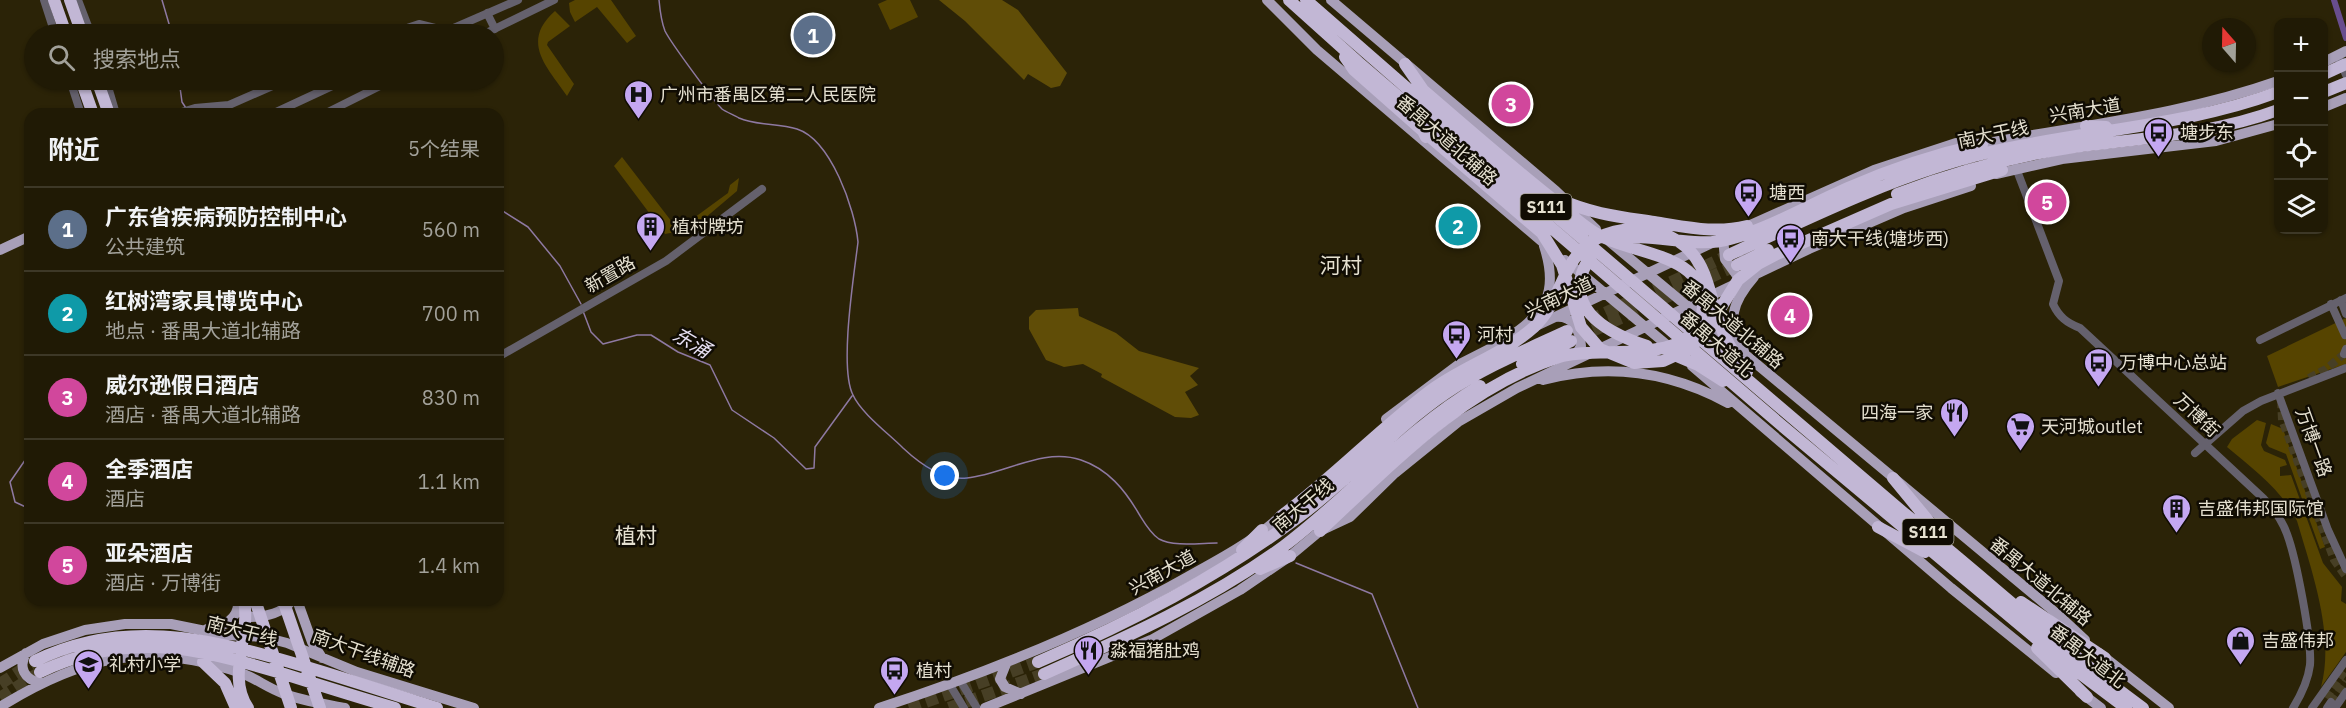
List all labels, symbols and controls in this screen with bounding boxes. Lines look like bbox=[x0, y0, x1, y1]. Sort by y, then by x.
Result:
pin: 1 bbox=[794, 12, 832, 57]
north arrow bbox=[2202, 18, 2256, 72]
map controls bbox=[2274, 18, 2328, 234]
button: + bbox=[2274, 18, 2328, 72]
search box bbox=[24, 24, 504, 90]
icon: search bbox=[45, 41, 78, 74]
text: 搜索地点 bbox=[93, 44, 181, 73]
button: − bbox=[2274, 72, 2328, 126]
hospital icon: 广州市番禺区第二人民医院 bbox=[623, 78, 655, 120]
pin: 3 bbox=[1492, 82, 1530, 126]
place label: 广州市番禺区第二人民医院 bbox=[660, 83, 876, 106]
street label: 番禺大道北辅路 bbox=[1392, 90, 1502, 190]
street label: 兴南大道 bbox=[2048, 93, 2122, 127]
street label: 南大干线 bbox=[1955, 115, 2031, 153]
bus stop icon: 塘步东 bbox=[2143, 116, 2175, 158]
place label: 塘步东 bbox=[2180, 121, 2234, 144]
button: locate bbox=[2274, 126, 2328, 180]
text: 附近 bbox=[48, 132, 100, 166]
text: 5个结果 bbox=[408, 135, 480, 162]
bus stop icon: 塘西 bbox=[1732, 176, 1764, 218]
pin: 5 bbox=[2028, 180, 2066, 224]
button: layers bbox=[2274, 180, 2328, 234]
place label: 塘西 bbox=[1769, 181, 1805, 204]
road number: S111 bbox=[1520, 194, 1572, 220]
text: 广东省疾病预防控制中心 bbox=[105, 202, 347, 231]
pin: 2 bbox=[1438, 204, 1478, 248]
building icon: 植村牌坊 bbox=[635, 210, 667, 252]
place label: 植村牌坊 bbox=[672, 215, 744, 238]
text: 1 bbox=[62, 216, 74, 243]
text: 560 m bbox=[422, 216, 480, 243]
bus stop icon: 南大干线(塘埗西) bbox=[1774, 222, 1806, 264]
place label: 南大干线(塘埗西) bbox=[1811, 227, 1949, 250]
text: 公共建筑 bbox=[105, 233, 185, 260]
street label: 新置路 bbox=[581, 251, 639, 297]
district label: 河村 bbox=[1320, 251, 1362, 279]
street label: 兴南大道 bbox=[1522, 271, 1596, 323]
street label: 番禺大道北铺路 bbox=[1678, 275, 1788, 373]
text: 红树湾家具博览中心 bbox=[105, 286, 303, 315]
pin: 4 bbox=[1770, 292, 1810, 338]
text: 2 bbox=[62, 300, 74, 327]
text: 700 m bbox=[422, 300, 480, 327]
street label: 番禺大道北 bbox=[1676, 306, 1758, 382]
text: 地点 · 番禺大道北辅路 bbox=[105, 317, 301, 344]
bus stop icon: 河村 bbox=[1440, 318, 1472, 360]
water label: 东涌 bbox=[668, 320, 718, 365]
place label: 河村 bbox=[1477, 323, 1513, 346]
bus stop icon: 万博中心总站 bbox=[2082, 346, 2114, 388]
place label: 万博中心总站 bbox=[2119, 351, 2227, 374]
text: 威尔逊假日酒店 bbox=[105, 370, 259, 399]
text: 3 bbox=[62, 384, 74, 411]
text: 830 m bbox=[422, 384, 480, 411]
street label: 万博街 bbox=[2169, 388, 2225, 442]
restaurant icon: 四海一家 bbox=[1938, 396, 1970, 438]
text: 酒店 · 番禺大道北辅路 bbox=[105, 401, 301, 428]
place label: 四海一家 bbox=[1861, 401, 1933, 424]
street label: 万博一路 bbox=[2291, 404, 2337, 480]
supermarket icon: 天河城outlet bbox=[2004, 410, 2036, 452]
place label: 天河城outlet bbox=[2041, 415, 2143, 438]
text: 全季酒店 bbox=[105, 454, 193, 483]
your location bbox=[930, 461, 959, 490]
text: 4 bbox=[62, 468, 74, 495]
text: 1.1 km bbox=[418, 468, 480, 495]
street label: 南大干线 bbox=[1268, 473, 1338, 537]
text: 酒店 bbox=[105, 485, 145, 512]
building icon: 吉盛伟邦国际馆 bbox=[2161, 492, 2193, 534]
place label: 吉盛伟邦国际馆 bbox=[2198, 497, 2324, 520]
road number: S111 bbox=[1902, 519, 1954, 545]
district label: 植村 bbox=[615, 521, 657, 549]
street label: 番禺大道北辅路 bbox=[1985, 532, 2097, 630]
text: 亚朵酒店 bbox=[105, 538, 193, 567]
street label: 兴南大道 bbox=[1125, 544, 1199, 600]
text: 5 bbox=[62, 552, 74, 579]
text: 1.4 km bbox=[418, 552, 480, 579]
text: 酒店 · 万博街 bbox=[105, 569, 221, 596]
street label: 南大干线 bbox=[204, 611, 280, 651]
street label: 番禺大道北 bbox=[2045, 619, 2131, 693]
street label: 南大干线辅路 bbox=[309, 624, 419, 682]
shop icon: 吉盛伟邦 bbox=[2225, 624, 2257, 666]
place label: 吉盛伟邦 bbox=[2262, 629, 2334, 652]
restaurant icon: 淼福猪肚鸡 bbox=[1073, 634, 1105, 676]
place label: 淼福猪肚鸡 bbox=[1110, 639, 1200, 662]
school or university icon: 礼村小学 bbox=[72, 648, 104, 690]
place label: 礼村小学 bbox=[109, 653, 181, 676]
bus stop icon: 植村 bbox=[879, 654, 911, 696]
place label: 植村 bbox=[916, 659, 952, 682]

